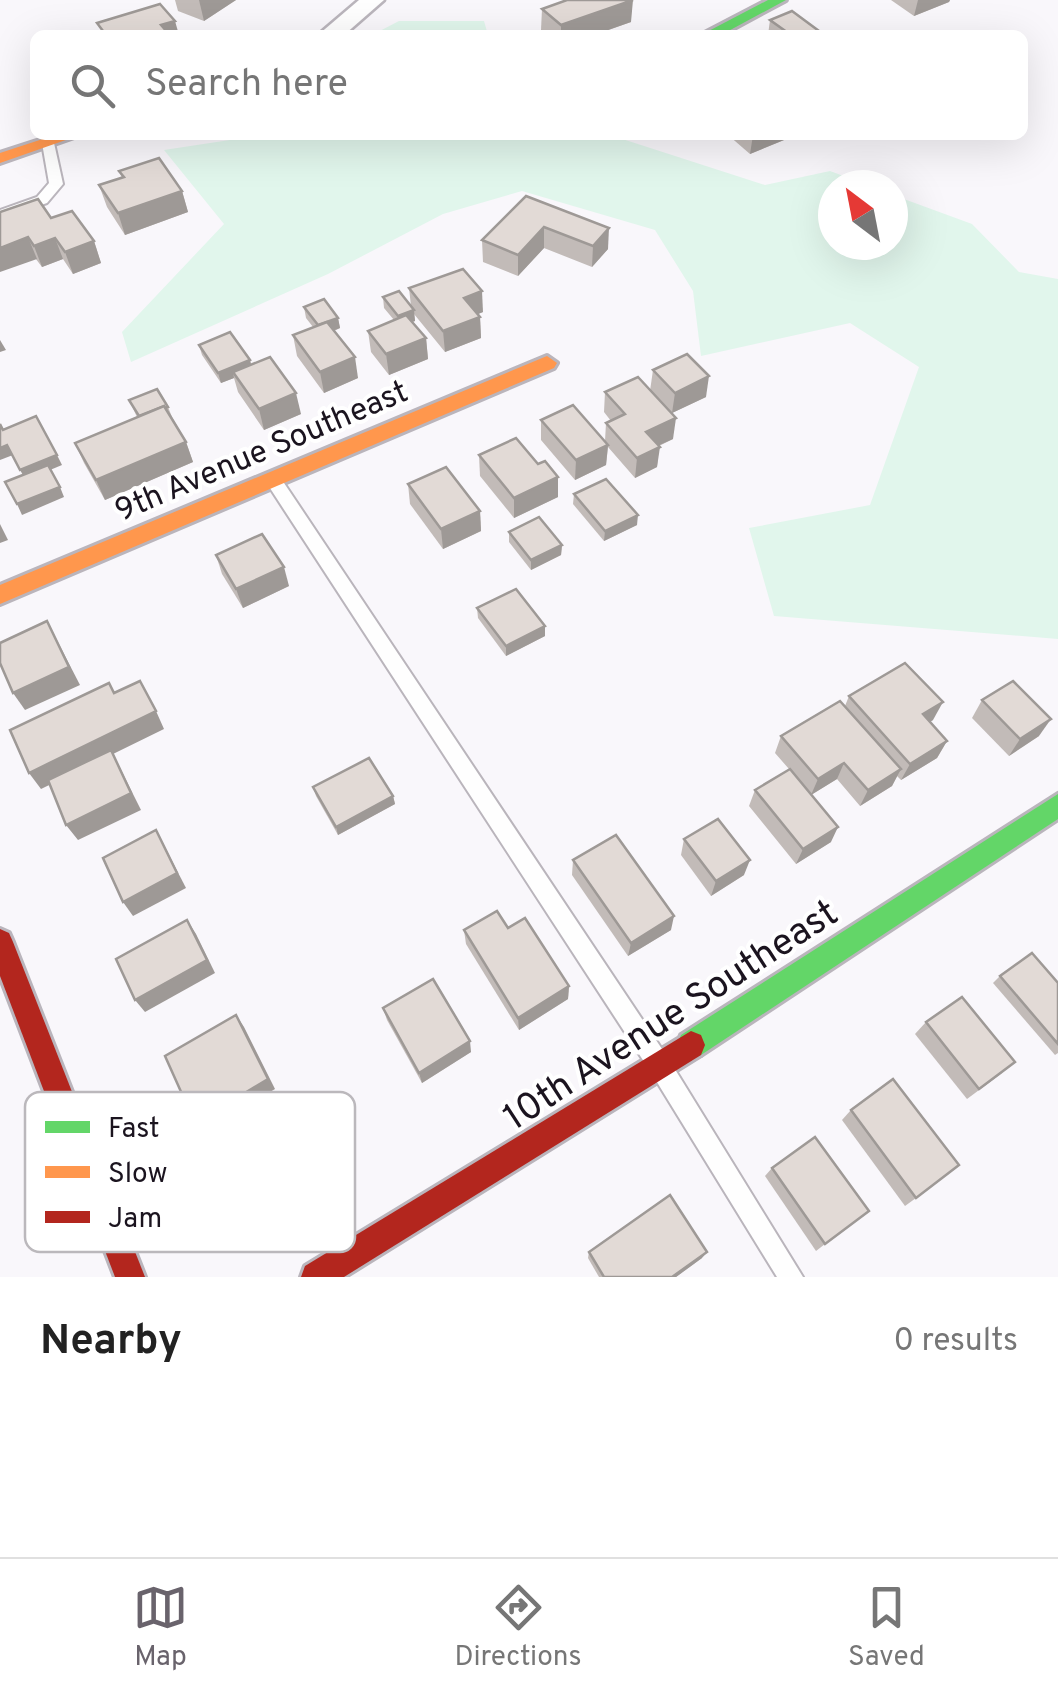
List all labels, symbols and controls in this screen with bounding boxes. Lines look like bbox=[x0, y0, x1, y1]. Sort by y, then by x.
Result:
search box bbox=[30, 30, 1028, 140]
icon: search bbox=[65, 58, 120, 113]
text: Search here bbox=[145, 61, 348, 110]
north arrow bbox=[818, 170, 908, 260]
street label: 9th Avenue Southeast bbox=[110, 373, 415, 533]
street label: 10th Avenue Southeast bbox=[495, 890, 848, 1143]
legend bbox=[25, 1092, 355, 1252]
text: Fast bbox=[108, 1112, 160, 1148]
text: Slow bbox=[108, 1157, 167, 1193]
text: Jam bbox=[108, 1202, 162, 1238]
text: Nearby bbox=[40, 1316, 182, 1369]
text: 0 results bbox=[893, 1322, 1018, 1362]
tab: Map bbox=[133, 1580, 188, 1676]
tab: Directions bbox=[454, 1580, 582, 1676]
tab: Saved bbox=[848, 1580, 925, 1676]

